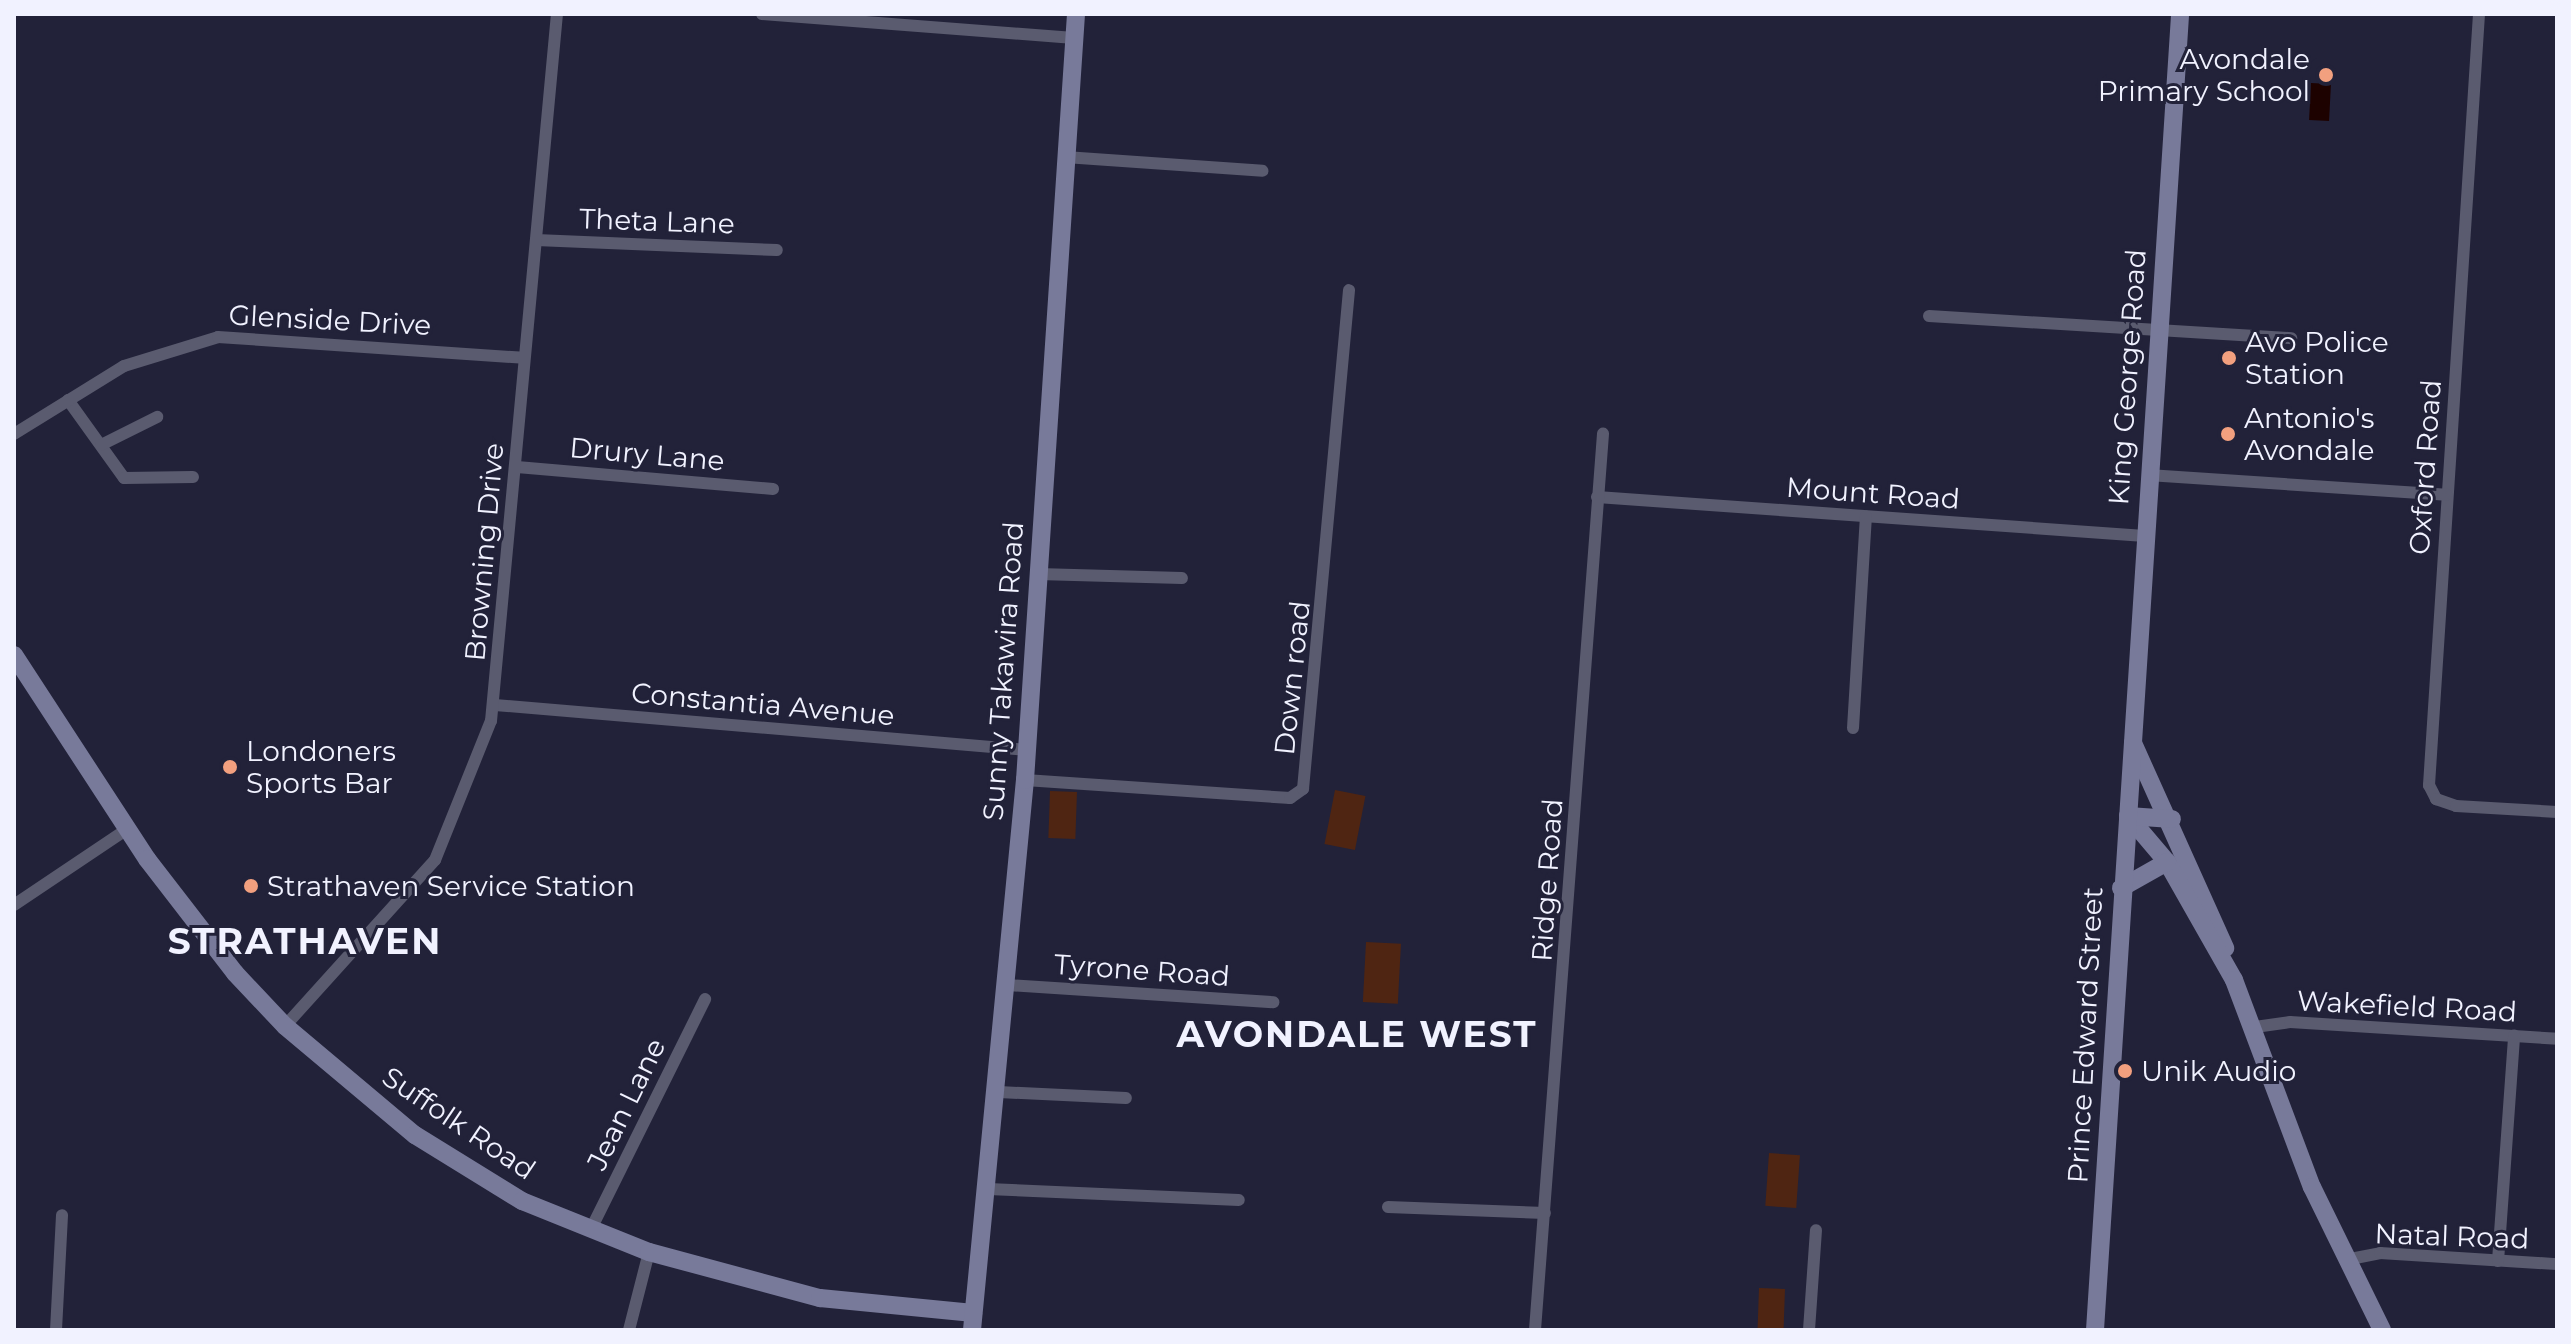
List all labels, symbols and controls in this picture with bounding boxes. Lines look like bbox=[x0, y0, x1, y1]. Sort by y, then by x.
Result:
place label: Avondale Primary School bbox=[2098, 42, 2310, 108]
marker: Avondale Primary School bbox=[2317, 66, 2335, 84]
street label: Theta Lane bbox=[579, 201, 735, 241]
street label: King George Road bbox=[2101, 248, 2153, 506]
street label: Glenside Drive bbox=[228, 298, 432, 342]
place label: Avo Police Station bbox=[2245, 325, 2389, 391]
marker: Avo Police Station bbox=[2220, 349, 2238, 367]
street label: Oxford Road bbox=[2402, 378, 2448, 556]
place label: Antonio's Avondale bbox=[2244, 401, 2375, 467]
marker: Antonio's Avondale bbox=[2219, 425, 2237, 443]
street label: Drury Lane bbox=[568, 430, 726, 478]
street label: Browning Drive bbox=[458, 441, 510, 663]
street label: Mount Road bbox=[1785, 470, 1961, 516]
street label: Sunny Takawira Road bbox=[976, 520, 1030, 822]
street label: Down road bbox=[1267, 599, 1317, 757]
street label: Constantia Avenue bbox=[630, 676, 896, 732]
place label: Londoners Sports Bar bbox=[246, 734, 396, 800]
marker: Londoners Sports Bar bbox=[221, 758, 239, 776]
street label: Ridge Road bbox=[1525, 797, 1569, 963]
place label: Strathaven Service Station bbox=[267, 869, 635, 903]
marker: Strathaven Service Station bbox=[242, 877, 260, 895]
street label: Prince Edward Street bbox=[2060, 886, 2110, 1184]
district label: STRATHAVEN bbox=[168, 920, 442, 964]
street label: Tyrone Road bbox=[1053, 947, 1231, 993]
street label: Wakefield Road bbox=[2296, 983, 2518, 1029]
district label: AVONDALE WEST bbox=[1176, 1013, 1538, 1057]
street label: Jean Lane bbox=[580, 1033, 672, 1175]
place label: Unik Audio bbox=[2141, 1054, 2296, 1088]
street label: Suffolk Road bbox=[376, 1060, 542, 1186]
marker: Unik Audio bbox=[2116, 1062, 2134, 1080]
street label: Natal Road bbox=[2374, 1217, 2530, 1255]

